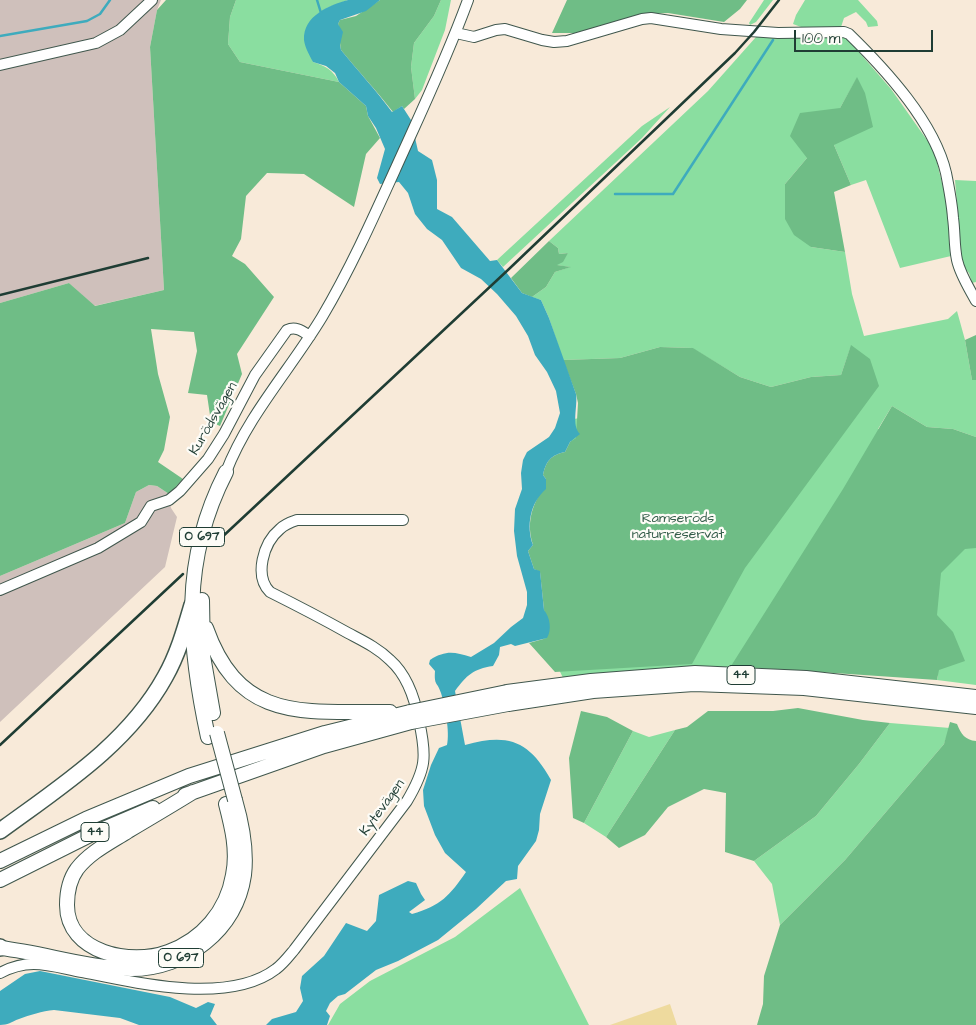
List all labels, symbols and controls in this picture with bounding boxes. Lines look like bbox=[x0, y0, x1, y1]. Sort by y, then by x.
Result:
scale bar bbox=[796, 20, 935, 52]
text: 100 m bbox=[802, 28, 841, 49]
street label: Kurödsvägen bbox=[186, 379, 242, 459]
park label: Ramseröds naturreservat bbox=[632, 511, 724, 544]
road number: O 697 bbox=[180, 528, 224, 546]
road number: 44 bbox=[727, 666, 755, 684]
street label: Kytevägen bbox=[357, 777, 409, 839]
road number: 44 bbox=[81, 822, 109, 842]
road number: O 697 bbox=[158, 948, 204, 968]

